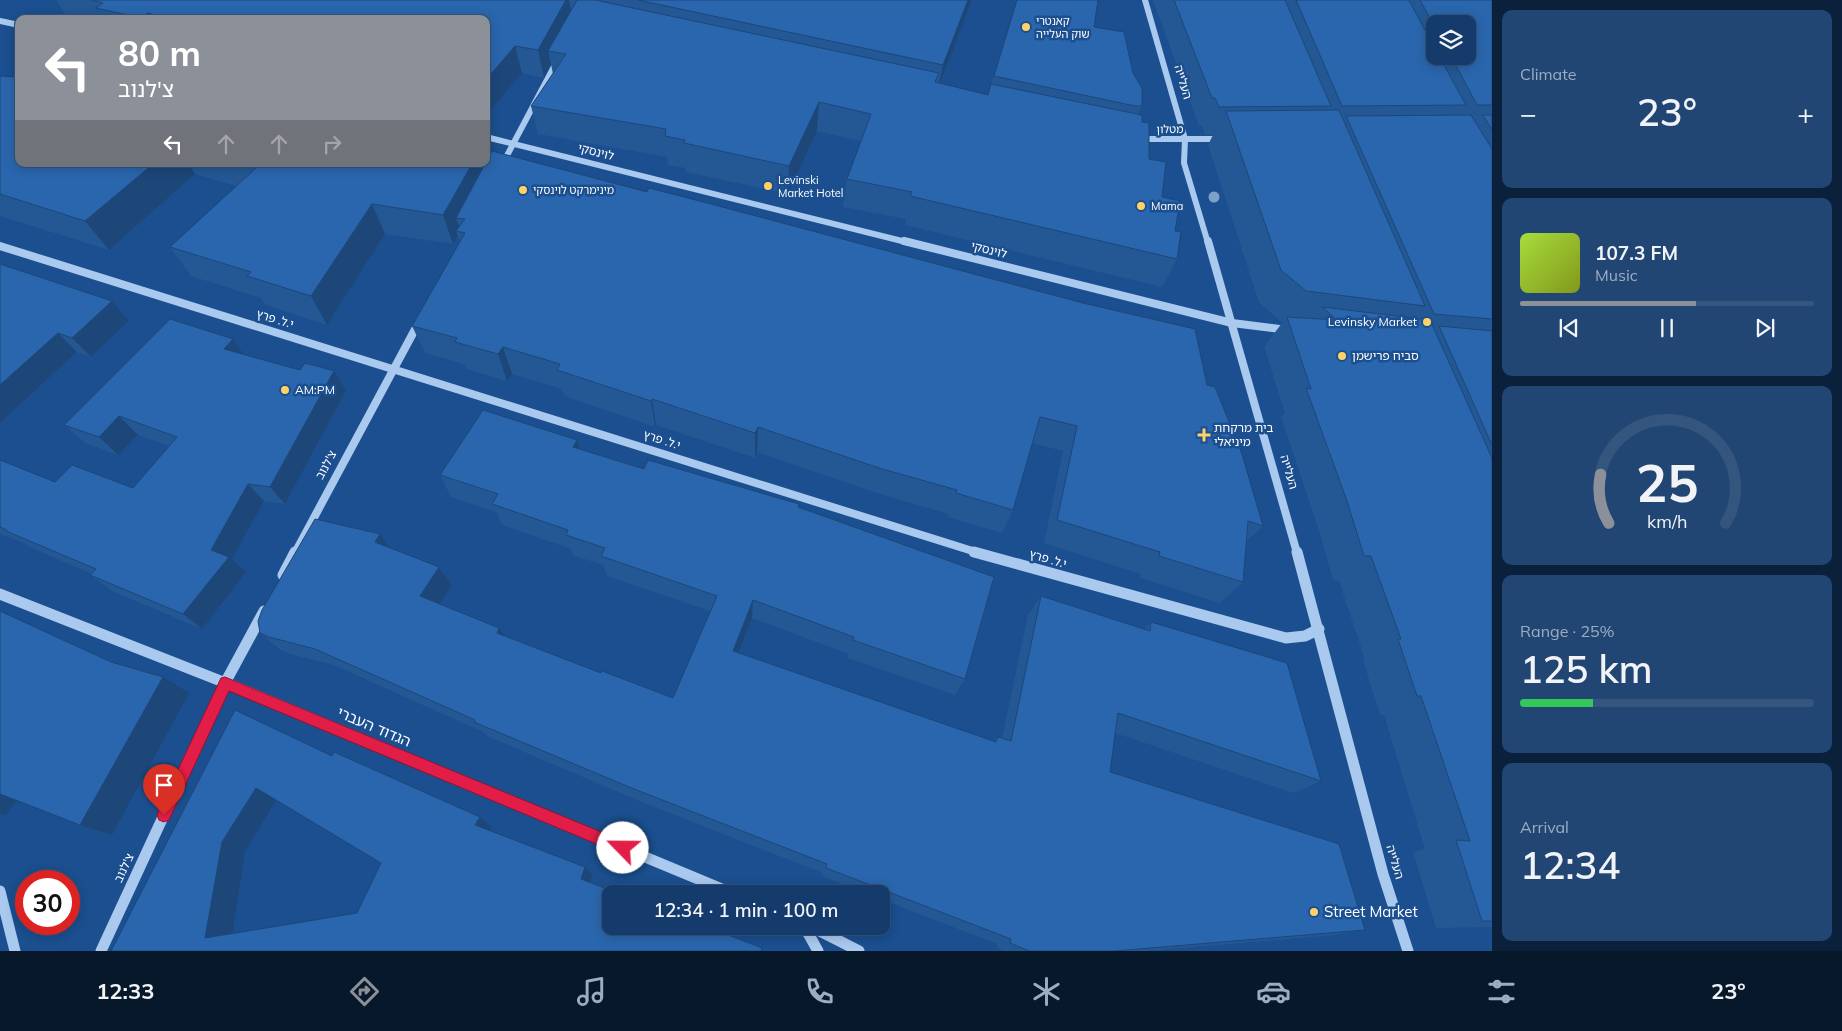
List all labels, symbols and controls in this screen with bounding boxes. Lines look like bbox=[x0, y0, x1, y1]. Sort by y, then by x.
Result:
place label: קאנטרי שוק העלייה bbox=[1036, 14, 1089, 41]
map controls bbox=[1426, 15, 1476, 65]
button: layers bbox=[1426, 15, 1476, 65]
marker: קאנטרי שוק העלייה bbox=[1020, 21, 1032, 33]
text: 80 m bbox=[118, 31, 201, 75]
icon: left bbox=[35, 35, 100, 100]
street label: העלייה bbox=[1171, 63, 1196, 101]
text: Climate bbox=[1520, 64, 1576, 84]
text: צ'לנוב bbox=[118, 75, 174, 103]
text: 23° bbox=[1637, 88, 1697, 136]
text: − bbox=[1520, 96, 1537, 131]
text: + bbox=[1797, 96, 1814, 131]
street label: מטלון bbox=[1156, 122, 1184, 136]
icon: left bbox=[159, 130, 187, 158]
icon: ahead bbox=[212, 130, 240, 158]
icon: ahead bbox=[265, 130, 293, 158]
icon: right bbox=[318, 130, 346, 158]
street label: לוינסקי bbox=[576, 140, 616, 163]
place label: Levinski Market Hotel bbox=[778, 173, 843, 200]
marker: Levinski Market Hotel bbox=[762, 180, 774, 192]
place label: מינימרקט לוינסקי bbox=[533, 183, 614, 197]
marker: מינימרקט לוינסקי bbox=[517, 184, 529, 196]
place label: Mama bbox=[1151, 199, 1183, 213]
marker: Mama bbox=[1135, 200, 1147, 212]
street label: לוינסקי bbox=[969, 238, 1009, 261]
text: 107.3 FM bbox=[1595, 241, 1678, 265]
text: Music bbox=[1595, 265, 1638, 285]
street label: י.ל. פרץ bbox=[255, 306, 296, 331]
place label: Levinsky Market bbox=[1328, 314, 1417, 329]
icon: previous bbox=[1555, 314, 1583, 342]
icon: pause bbox=[1653, 314, 1681, 342]
icon: next bbox=[1751, 314, 1779, 342]
marker: Levinsky Market bbox=[1421, 316, 1433, 328]
place label: סביח פרישמן bbox=[1352, 348, 1419, 363]
marker: סביח פרישמן bbox=[1336, 350, 1348, 362]
place label: AM:PM bbox=[295, 382, 335, 397]
marker: AM:PM bbox=[279, 384, 291, 396]
place label: בית מרקחת מיניאלי bbox=[1214, 420, 1274, 449]
street label: י.ל. פרץ bbox=[642, 426, 683, 453]
marker: בית מרקחת מיניאלי bbox=[1198, 429, 1210, 441]
street label: צ'לנוב bbox=[312, 447, 340, 482]
text: 25 bbox=[1636, 450, 1698, 515]
street label: העלייה bbox=[1277, 453, 1302, 491]
text: km/h bbox=[1647, 510, 1687, 532]
street label: י.ל. פרץ bbox=[1028, 546, 1069, 571]
text: Range · 25% bbox=[1520, 621, 1615, 641]
text: 125 km bbox=[1520, 645, 1653, 693]
street label: הגדוד העברי bbox=[334, 702, 414, 751]
pin bbox=[143, 764, 185, 815]
icon: arrive bbox=[150, 771, 178, 799]
text: Arrival bbox=[1520, 817, 1569, 837]
position arrow bbox=[596, 821, 648, 873]
text: 12:34 bbox=[1520, 841, 1620, 889]
street label: העלייה bbox=[1383, 843, 1408, 881]
street label: צ'לנוב bbox=[110, 850, 137, 885]
speed limit sign: 30 bbox=[15, 870, 80, 935]
text: 12:34 · 1 min · 100 m bbox=[653, 898, 839, 922]
place label: Street Market bbox=[1324, 902, 1418, 921]
marker: Street Market bbox=[1308, 906, 1320, 918]
icon: directions bbox=[347, 974, 382, 1009]
icon: music bbox=[574, 974, 609, 1009]
icon: phone bbox=[802, 974, 837, 1009]
icon: climate bbox=[1029, 974, 1064, 1009]
icon: car bbox=[1256, 974, 1291, 1009]
icon: filters bbox=[1484, 974, 1519, 1009]
text: 12:33 bbox=[96, 977, 154, 1005]
text: 23° bbox=[1711, 977, 1746, 1005]

